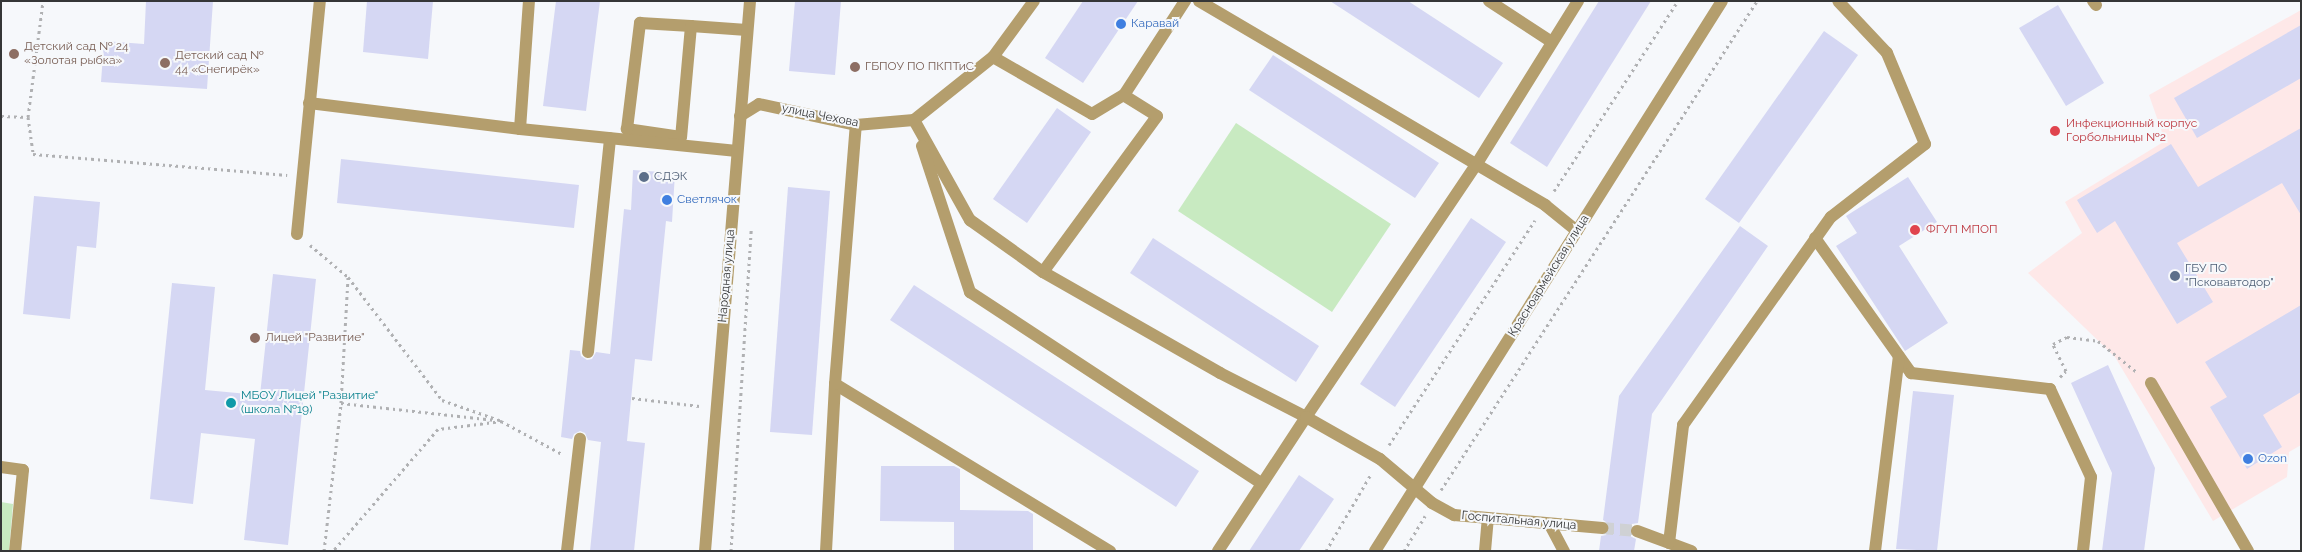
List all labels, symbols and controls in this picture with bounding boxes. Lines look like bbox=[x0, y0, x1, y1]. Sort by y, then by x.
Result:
place label: Каравай bbox=[1131, 17, 1179, 31]
marker: Каравай bbox=[1115, 18, 1127, 30]
place label: Детский сад № 24 «Золотая рыбка» bbox=[24, 40, 129, 68]
marker: Детский сад № 24 «Золотая рыбка» bbox=[8, 48, 20, 60]
place label: Детский сад № 44 «Снегирёк» bbox=[175, 49, 264, 77]
marker: Детский сад № 44 «Снегирёк» bbox=[159, 57, 171, 69]
place label: ГБПОУ ПО ПКПТиС bbox=[865, 60, 974, 74]
marker: ГБПОУ ПО ПКПТиС bbox=[849, 61, 861, 73]
street label: улица Чехова bbox=[780, 101, 860, 131]
place label: Инфекционный корпус Горбольницы №2 bbox=[2066, 117, 2197, 145]
marker: Инфекционный корпус Горбольницы №2 bbox=[2048, 124, 2062, 138]
place label: СДЭК bbox=[654, 170, 687, 184]
marker: СДЭК bbox=[638, 171, 650, 183]
place label: Светлячок bbox=[677, 193, 737, 207]
marker: Светлячок bbox=[661, 194, 673, 206]
street label: Красноармейская улица bbox=[1505, 212, 1593, 340]
marker: ФГУП МПОП bbox=[1908, 223, 1922, 237]
place label: ФГУП МПОП bbox=[1926, 223, 1998, 237]
street label: Народная улица bbox=[716, 229, 738, 323]
place label: ГБУ ПО "Псковавтодор" bbox=[2185, 262, 2274, 290]
marker: ГБУ ПО "Псковавтодор" bbox=[2169, 270, 2181, 282]
place label: Лицей "Развитие" bbox=[265, 331, 365, 345]
marker: Лицей "Развитие" bbox=[249, 332, 261, 344]
place label: МБОУ Лицей "Развитие" (школа №19) bbox=[241, 389, 379, 417]
marker: МБОУ Лицей "Развитие" (школа №19) bbox=[225, 397, 237, 409]
place label: Ozon bbox=[2258, 452, 2287, 466]
marker: Ozon bbox=[2242, 453, 2254, 465]
street label: Госпитальная улица bbox=[1461, 509, 1577, 533]

